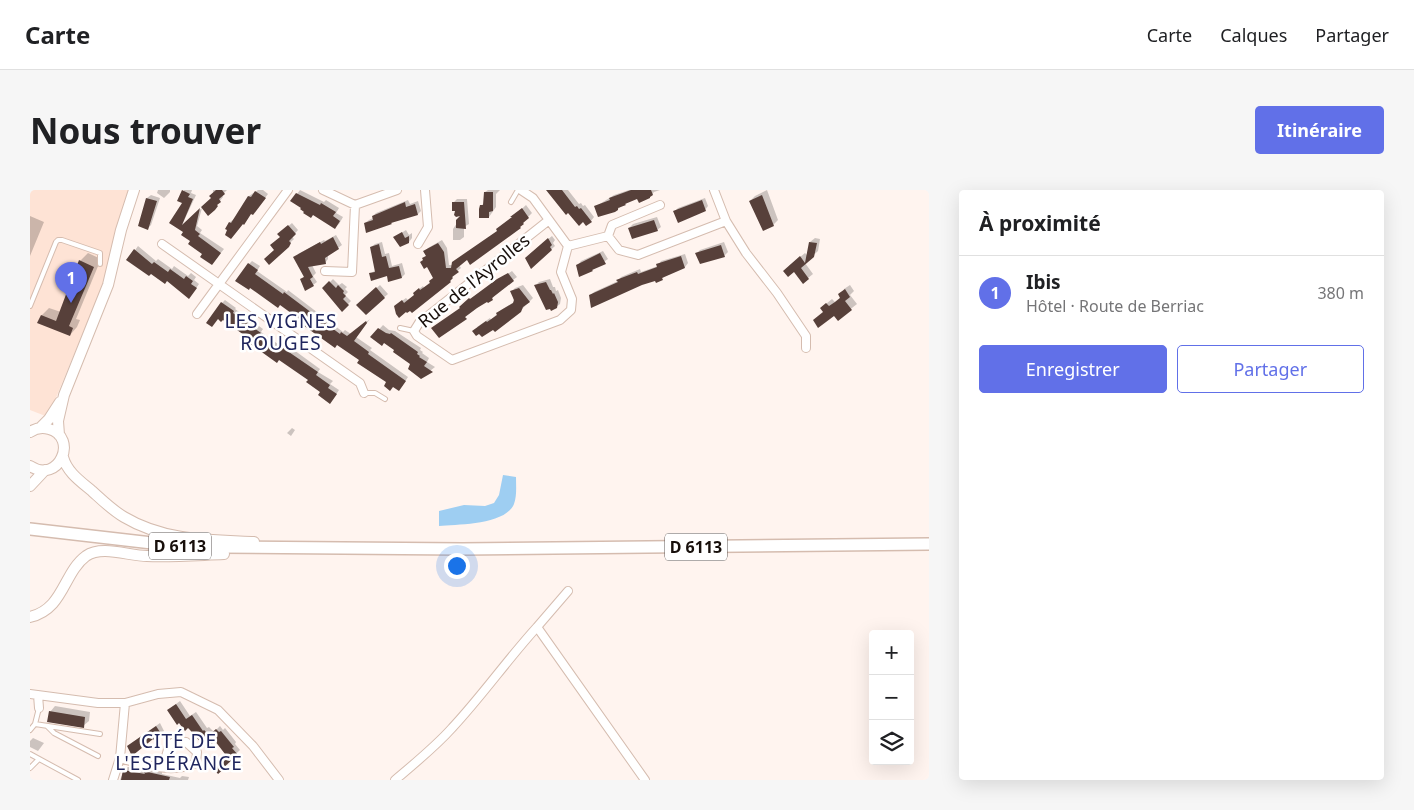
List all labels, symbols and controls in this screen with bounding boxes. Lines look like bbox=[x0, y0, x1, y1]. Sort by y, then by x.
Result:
text: Carte bbox=[25, 18, 90, 51]
text: Carte bbox=[1147, 23, 1192, 47]
text: Calques bbox=[1220, 23, 1287, 47]
text: Partager bbox=[1315, 23, 1389, 47]
button: Itinéraire bbox=[1255, 106, 1384, 154]
text: Nous trouver bbox=[30, 107, 261, 154]
text: À proximité bbox=[979, 209, 1101, 237]
street label: Rue de l'Ayrolles bbox=[413, 228, 534, 333]
pin: 1 bbox=[55, 262, 87, 303]
text: Ibis bbox=[1026, 269, 1061, 295]
text: 1 bbox=[990, 282, 1000, 304]
text: 380 m bbox=[1317, 282, 1364, 304]
text: Hôtel · Route de Berriac bbox=[1026, 295, 1204, 317]
district label: LES VIGNES ROUGES bbox=[225, 308, 338, 356]
button: Enregistrer bbox=[979, 345, 1167, 393]
button: Partager bbox=[1177, 345, 1364, 393]
road number: D 6113 bbox=[149, 532, 211, 560]
road number: D 6113 bbox=[665, 534, 727, 561]
your location bbox=[444, 553, 470, 579]
map controls bbox=[869, 630, 914, 765]
button: + bbox=[869, 630, 914, 675]
button: − bbox=[869, 675, 914, 720]
button: layers bbox=[869, 720, 914, 765]
district label: CITÉ DE L'ESPÉRANCE bbox=[115, 728, 243, 776]

